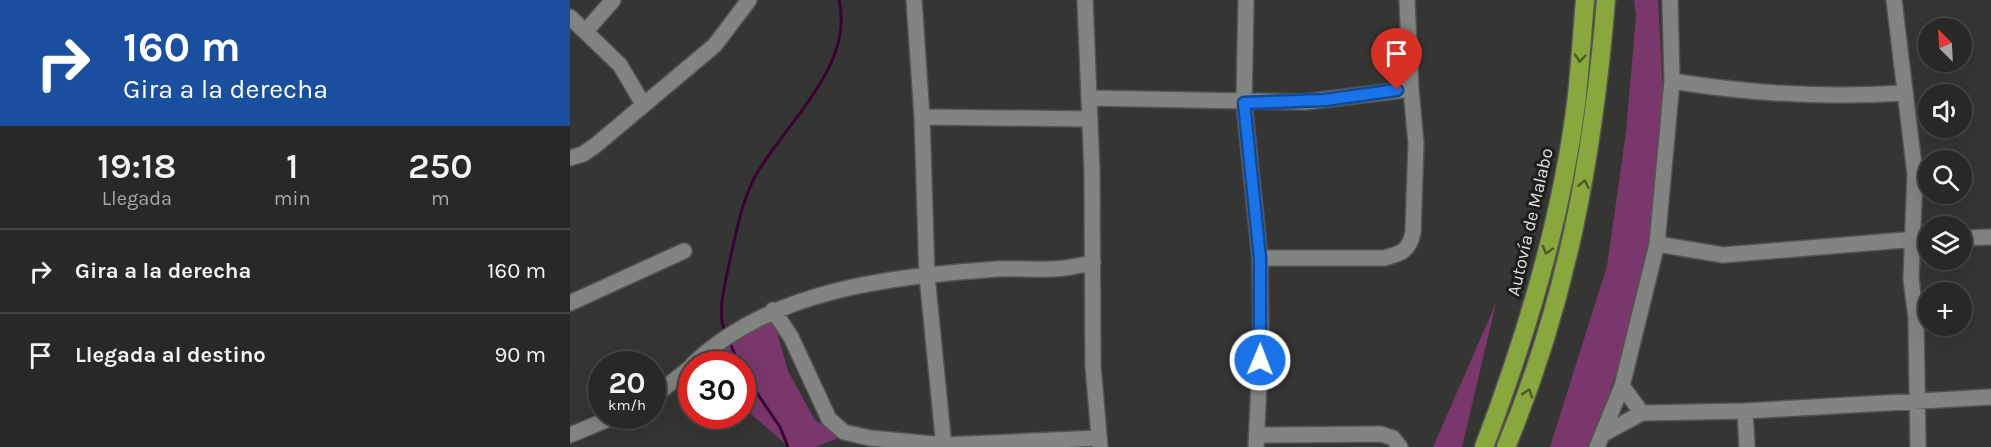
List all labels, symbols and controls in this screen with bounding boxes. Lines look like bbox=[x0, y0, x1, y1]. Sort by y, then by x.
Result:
north arrow bbox=[1918, 18, 1972, 72]
map controls bbox=[1918, 18, 1972, 336]
text: 160 m bbox=[123, 22, 241, 72]
icon: right bbox=[24, 24, 102, 102]
pin bbox=[1371, 28, 1422, 90]
icon: arrive bbox=[1380, 37, 1413, 70]
one-way arrow bbox=[1574, 54, 1587, 63]
text: Gira a la derecha bbox=[123, 73, 328, 105]
button: sound bbox=[1918, 84, 1972, 138]
text: 19:18 bbox=[97, 145, 176, 187]
text: 1 bbox=[286, 145, 298, 187]
text: 250 bbox=[408, 145, 473, 187]
street label: Autovía de Malabo bbox=[1502, 146, 1558, 298]
button: search bbox=[1918, 150, 1972, 204]
one-way arrow bbox=[1577, 180, 1590, 190]
text: Llegada bbox=[102, 187, 172, 210]
text: min bbox=[274, 187, 311, 210]
text: m bbox=[431, 187, 450, 210]
button: layers bbox=[1918, 216, 1972, 270]
one-way arrow bbox=[1542, 244, 1554, 255]
icon: right bbox=[24, 255, 57, 288]
text: Gira a la derecha bbox=[75, 258, 251, 284]
text: 160 m bbox=[487, 258, 546, 284]
button: + bbox=[1918, 282, 1972, 336]
position arrow bbox=[1228, 328, 1292, 392]
icon: arrive bbox=[24, 339, 57, 372]
text: Llegada al destino bbox=[75, 342, 266, 368]
text: 90 m bbox=[494, 342, 546, 368]
speed limit sign: 30 bbox=[678, 351, 756, 429]
text: 20 bbox=[608, 365, 646, 401]
one-way arrow bbox=[1521, 388, 1533, 399]
text: km/h bbox=[608, 396, 646, 414]

